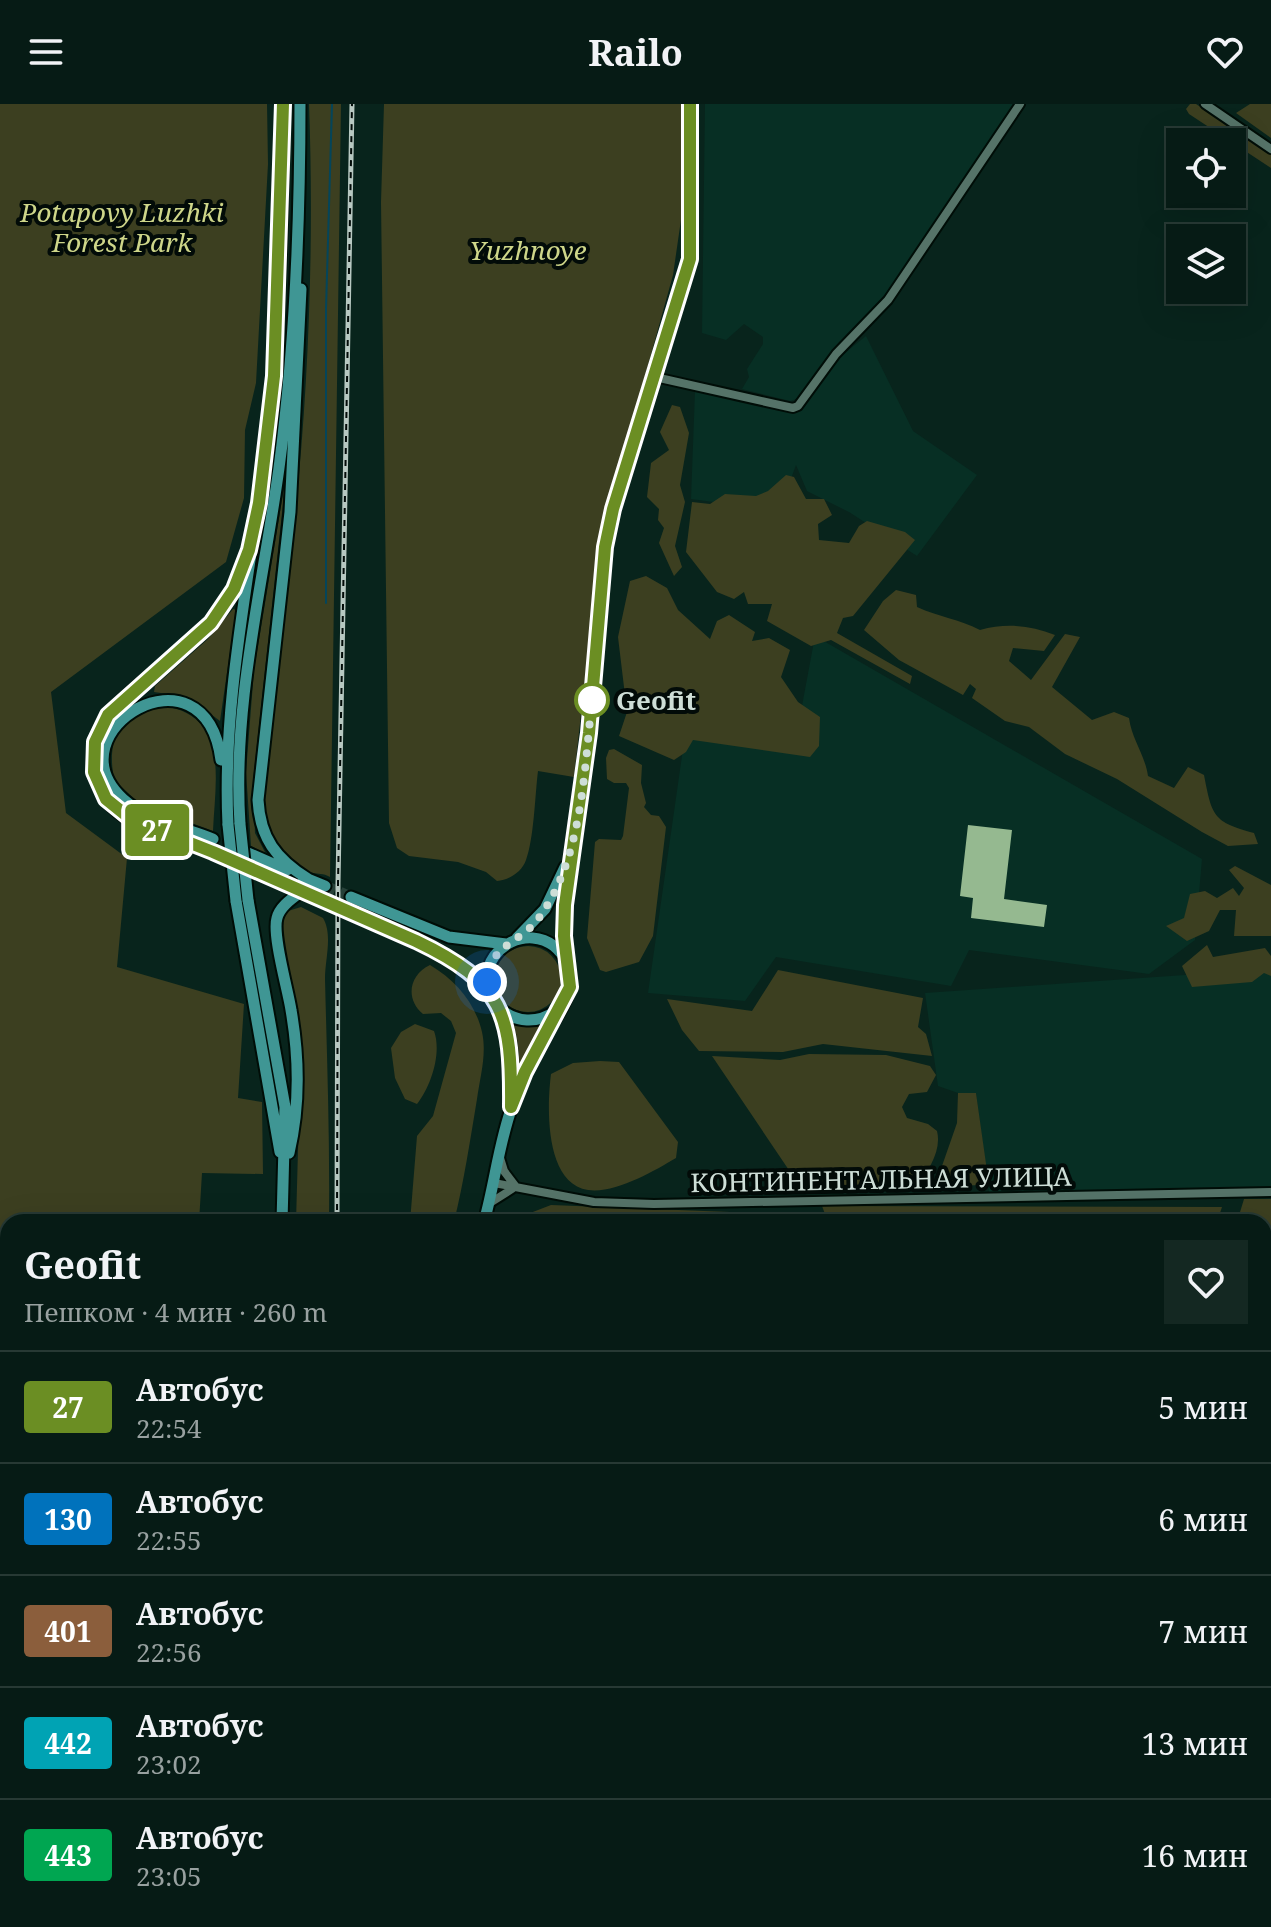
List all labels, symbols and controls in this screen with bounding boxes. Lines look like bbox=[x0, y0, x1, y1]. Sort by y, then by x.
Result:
text: Railo bbox=[588, 28, 683, 77]
icon: menu bbox=[24, 30, 68, 74]
icon: heart bbox=[1203, 30, 1247, 74]
map controls bbox=[1166, 128, 1246, 304]
button: locate bbox=[1166, 128, 1246, 208]
park label: Potapovy Luzhki Forest Park bbox=[19, 194, 224, 260]
button: layers bbox=[1166, 224, 1246, 304]
park label: Yuzhnoye bbox=[469, 232, 587, 268]
place label: Geofit bbox=[616, 682, 697, 718]
marker: Geofit bbox=[575, 683, 609, 717]
line badge: 27 bbox=[121, 804, 193, 856]
text: 27 bbox=[141, 811, 173, 849]
your location bbox=[467, 962, 507, 1002]
street label: КОНТИНЕНТАЛЬНАЯ УЛИЦА bbox=[690, 1158, 1073, 1200]
text: Geofit bbox=[24, 1238, 141, 1290]
button: heart bbox=[1164, 1240, 1248, 1324]
text: Пешком · 4 мин · 260 m bbox=[24, 1294, 327, 1330]
text: Автобус bbox=[136, 1369, 263, 1410]
text: 5 мин bbox=[1158, 1387, 1248, 1428]
text: 27 bbox=[52, 1388, 84, 1426]
text: 22:54 bbox=[136, 1410, 202, 1446]
text: Автобус bbox=[136, 1481, 263, 1522]
text: 6 мин bbox=[1158, 1499, 1248, 1540]
text: 130 bbox=[44, 1500, 92, 1538]
text: 22:55 bbox=[136, 1522, 202, 1558]
text: Автобус bbox=[136, 1593, 263, 1634]
text: 7 мин bbox=[1158, 1611, 1248, 1652]
text: 401 bbox=[44, 1612, 92, 1650]
text: 22:56 bbox=[136, 1634, 202, 1670]
text: Автобус bbox=[136, 1705, 263, 1746]
text: 13 мин bbox=[1142, 1723, 1248, 1764]
text: 442 bbox=[44, 1724, 92, 1762]
text: 23:02 bbox=[136, 1746, 202, 1782]
text: Автобус bbox=[136, 1817, 263, 1858]
text: 16 мин bbox=[1142, 1835, 1248, 1876]
text: 443 bbox=[44, 1836, 92, 1874]
text: 23:05 bbox=[136, 1858, 202, 1894]

